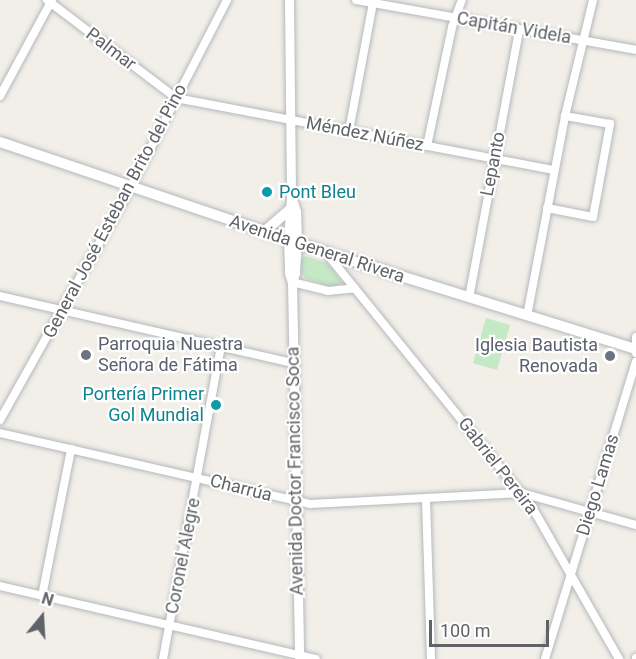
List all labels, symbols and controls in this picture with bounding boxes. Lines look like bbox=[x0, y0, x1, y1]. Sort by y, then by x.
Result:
street label: Capitán Videla bbox=[455, 7, 573, 49]
street label: Palmar bbox=[82, 23, 140, 75]
street label: General José Esteban Brito del Pino bbox=[39, 80, 191, 342]
street label: Méndez Núñez bbox=[304, 112, 426, 156]
street label: Lepanto bbox=[476, 130, 510, 198]
place label: Pont Bleu bbox=[279, 181, 356, 203]
marker: Pont Bleu bbox=[260, 185, 274, 199]
street label: Avenida General Rivera bbox=[227, 210, 407, 288]
place label: Parroquia Nuestra Señora de Fátima bbox=[98, 334, 243, 376]
place label: Iglesia Bautista Renovada bbox=[475, 335, 598, 378]
street label: Avenida Doctor Francisco Soca bbox=[282, 346, 308, 596]
marker: Parroquia Nuestra Señora de Fátima bbox=[79, 348, 93, 362]
marker: Iglesia Bautista Renovada bbox=[603, 349, 617, 363]
place label: Portería Primer Gol Mundial bbox=[82, 384, 204, 426]
marker: Portería Primer Gol Mundial bbox=[209, 398, 223, 412]
street label: Gabriel Pereira bbox=[453, 413, 543, 519]
street label: Diego Lamas bbox=[572, 432, 624, 538]
street label: Charrúa bbox=[208, 470, 274, 506]
street label: Coronel Alegre bbox=[161, 496, 205, 616]
north arrow bbox=[12, 587, 72, 647]
text: N bbox=[39, 589, 56, 610]
scale bar bbox=[432, 608, 552, 646]
text: 100 m bbox=[440, 620, 491, 641]

